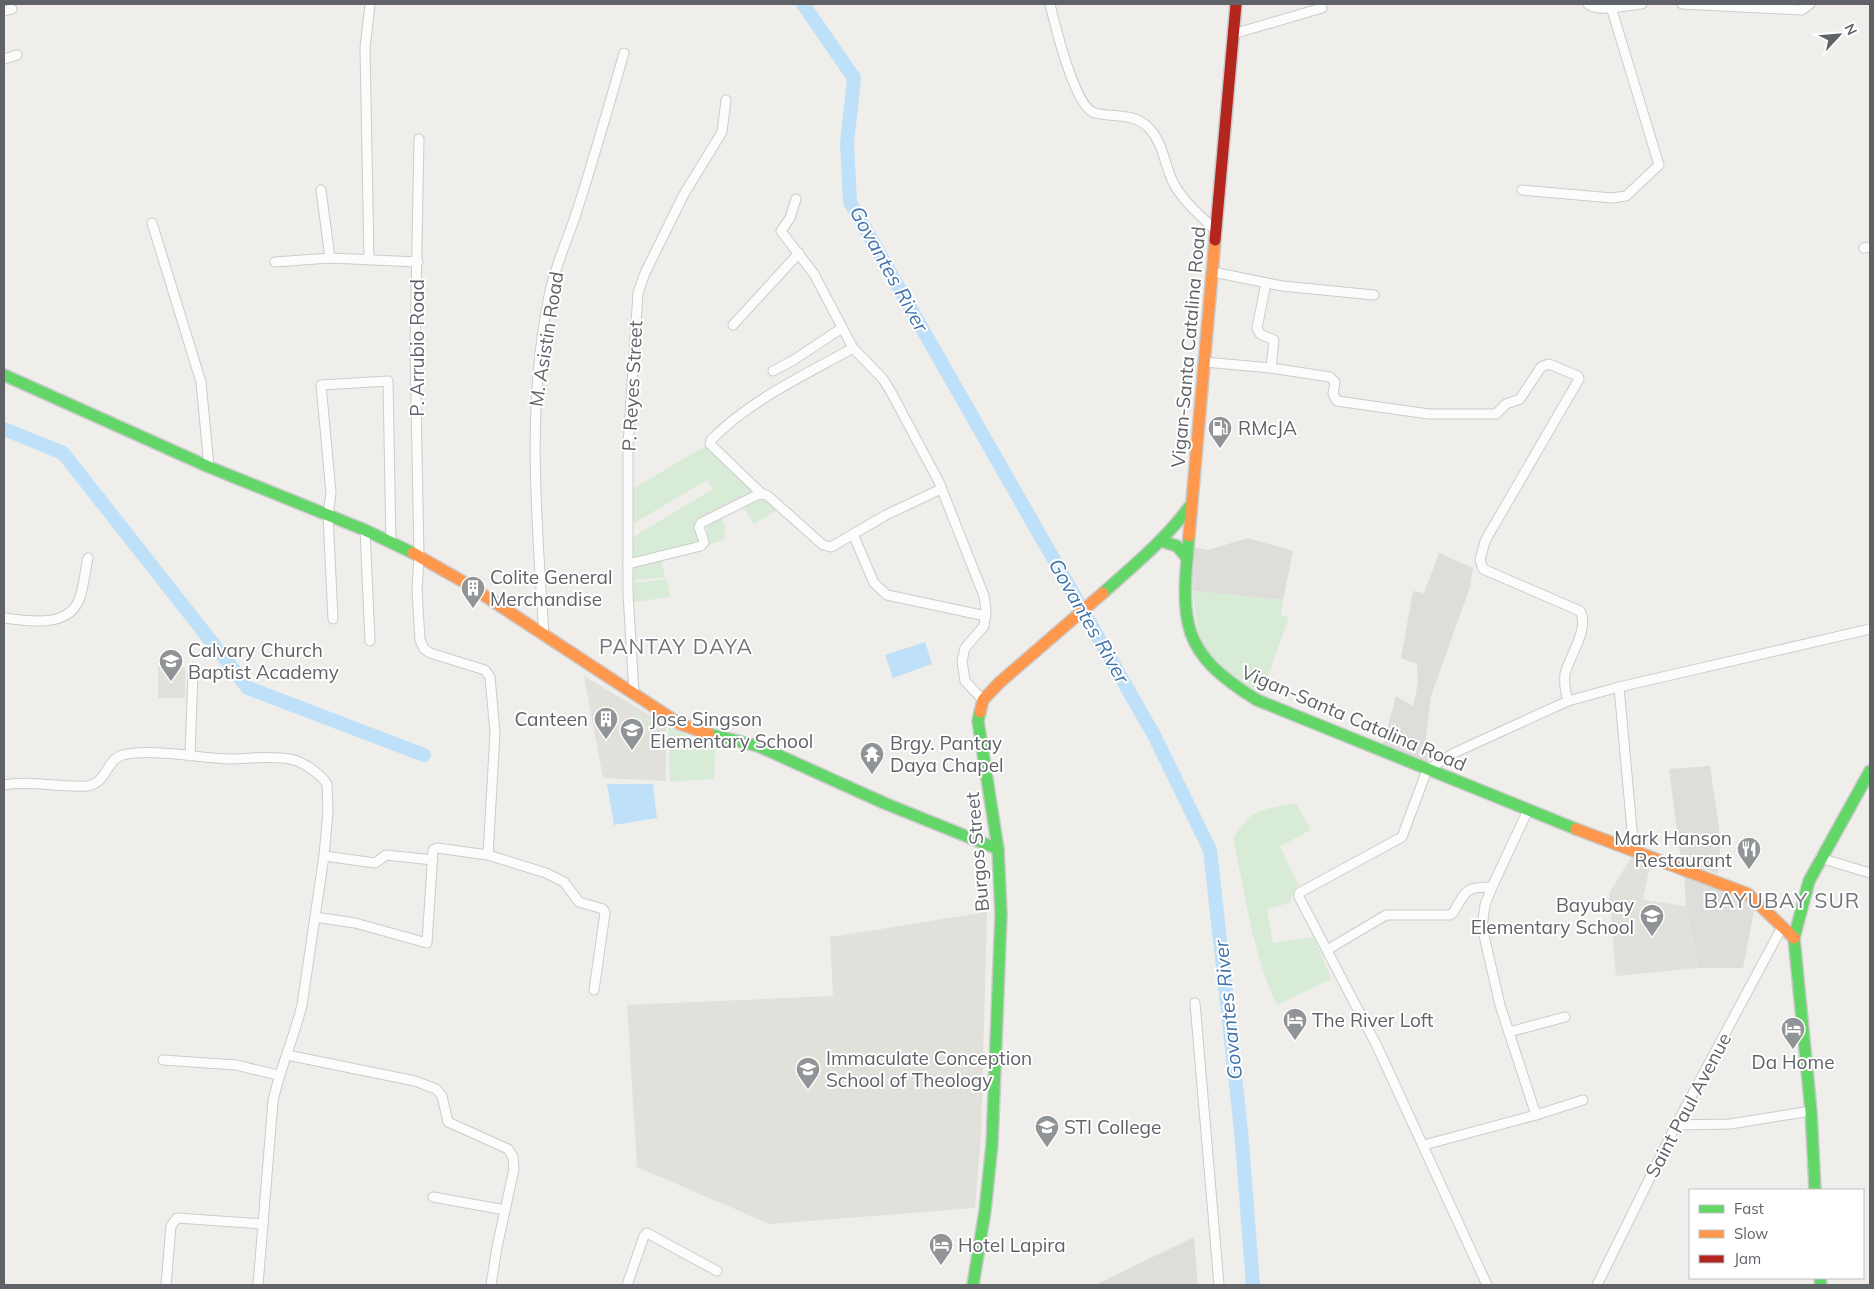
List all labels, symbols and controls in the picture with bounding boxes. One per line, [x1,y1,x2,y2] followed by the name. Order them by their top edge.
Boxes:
[1814,10,1864,60] north arrow
[1840,21,1861,38] text: N
[845,201,935,337] water label: Govantes River
[1165,225,1211,469] street label: Vigan-Santa Catalina Road
[523,270,569,408] street label: M. Asistin Road
[405,279,429,417] street label: P. Arrubio Road
[617,320,647,452] street label: P. Reyes Street
[1207,415,1233,449] fuel station icon: RMcJA
[1238,416,1297,440] place label: RMcJA
[1044,554,1136,688] water label: Govantes River
[490,565,613,611] place label: Colite General Merchandise
[460,575,486,609] building icon: Colite General Merchandise
[599,633,753,659] district label: PANTAY DAYA
[188,638,339,684] place label: Calvary Church Baptist Academy
[158,648,184,682] school or university icon: Calvary Church Baptist Academy
[1238,660,1470,776] street label: Vigan-Santa Catalina Road
[593,706,619,740] building icon: Canteen
[514,707,588,731] place label: Canteen
[650,707,813,753] place label: Jose Singson Elementary School
[619,717,645,751] school or university icon: Jose Singson Elementary School
[890,731,1004,777] place label: Brgy. Pantay Daya Chapel
[859,741,885,775] temple icon: Brgy. Pantay Daya Chapel
[960,791,994,913] street label: Burgos Street
[1614,826,1732,872] place label: Mark Hanson Restaurant
[1736,836,1762,870] restaurant icon: Mark Hanson Restaurant
[1704,887,1860,913] district label: BAYUBAY SUR
[1471,893,1634,939] place label: Bayubay Elementary School
[1639,903,1665,937] school or university icon: Bayubay Elementary School
[1208,938,1247,1081] water label: Govantes River
[1282,1007,1308,1041] hotel icon: The River Loft
[1312,1008,1434,1032] place label: The River Loft
[1780,1016,1806,1050] hotel icon: Da Home
[1640,1029,1736,1181] street label: Saint Paul Avenue
[826,1046,1032,1092] place label: Immaculate Conception School of Theology
[1752,1050,1834,1074] place label: Da Home
[795,1056,821,1090] school or university icon: Immaculate Conception School of Theology
[1034,1114,1060,1148] school or university icon: STI College
[1064,1115,1161,1139] place label: STI College
[1689,1189,1864,1279] legend
[1734,1199,1764,1218] text: Fast
[1734,1224,1768,1243] text: Slow
[928,1232,954,1266] hotel icon: Hotel Lapira
[958,1233,1066,1257] place label: Hotel Lapira
[1734,1249,1761,1268] text: Jam

